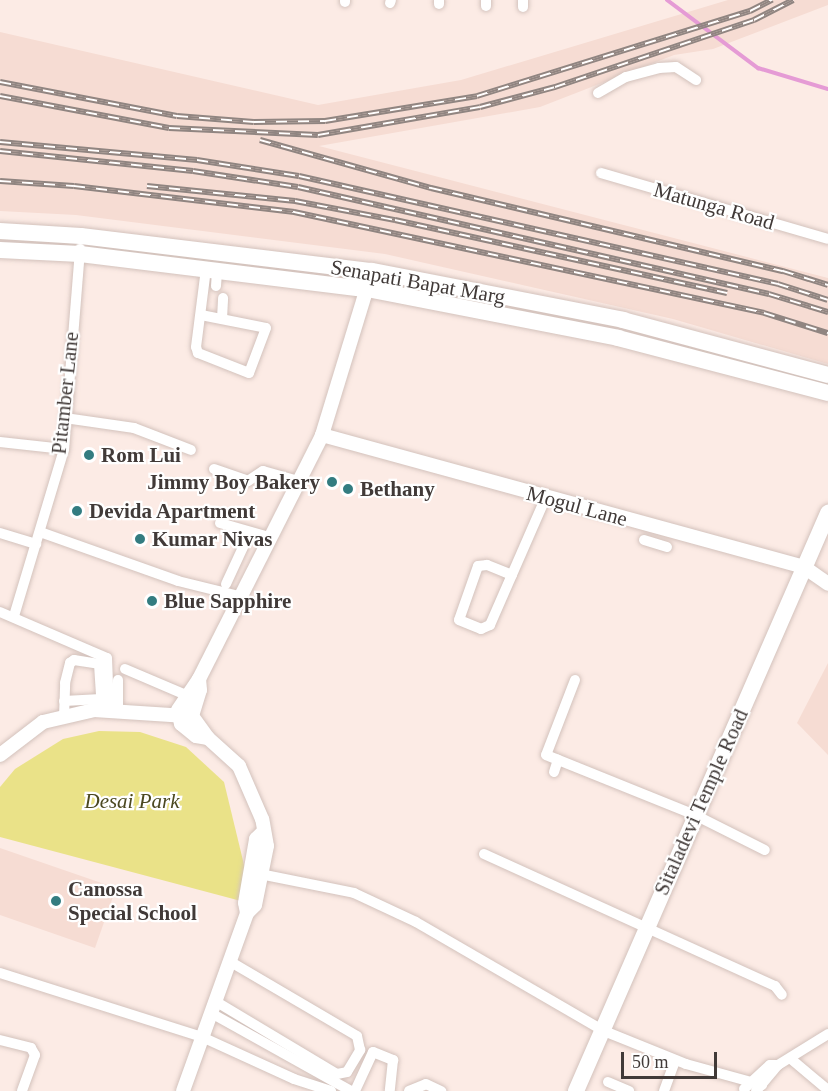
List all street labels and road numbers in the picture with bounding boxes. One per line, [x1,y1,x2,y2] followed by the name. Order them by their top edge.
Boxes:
[641,174,787,238] street label: Matunga Road
[314,252,522,312] street label: Senapati Bapat Marg
[45,320,85,466] street label: Pitamber Lane
[518,479,636,533] street label: Mogul Lane
[643,693,759,911] street label: Sitaladevi Temple Road

